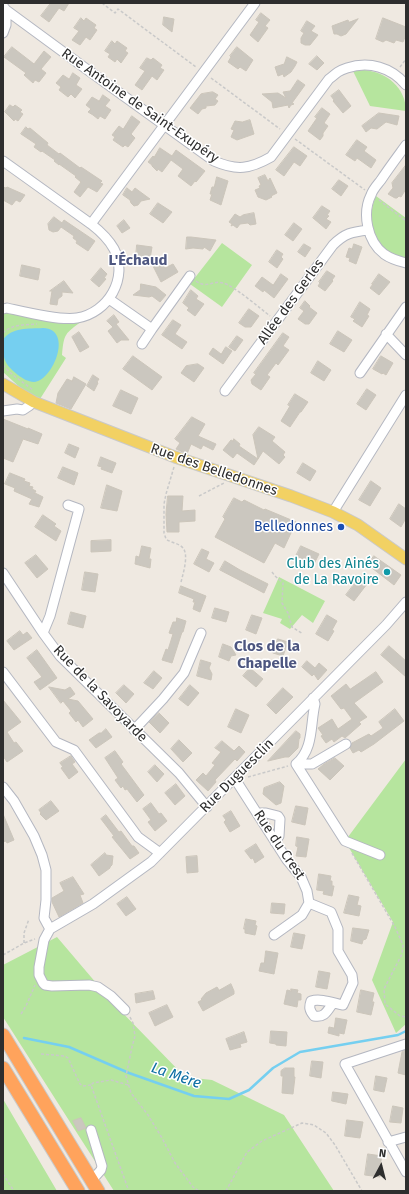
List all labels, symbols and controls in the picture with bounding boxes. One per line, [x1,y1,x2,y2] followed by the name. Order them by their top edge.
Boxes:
[58,45,222,167] street label: Rue Antoine de Saint-Exupéry
[109,252,167,270] district label: L'Échaud
[254,256,328,348] street label: Allée des Gerles
[148,440,280,500] street label: Rue des Belledonnes
[254,519,333,535] place label: Belledonnes
[336,522,346,532] marker: Belledonnes
[286,556,379,588] place label: Club des Ainés de La Ravoire
[382,567,392,577] marker: Club des Ainés de La Ravoire
[234,638,300,673] district label: Clos de la Chapelle
[49,642,151,746] street label: Rue de la Savoyarde
[197,736,277,816] street label: Rue Duguesclin
[250,807,308,883] street label: Rue du Crest
[149,1059,203,1093] water label: La Mère
[361,1146,401,1186] north arrow
[378,1147,387,1160] text: N

